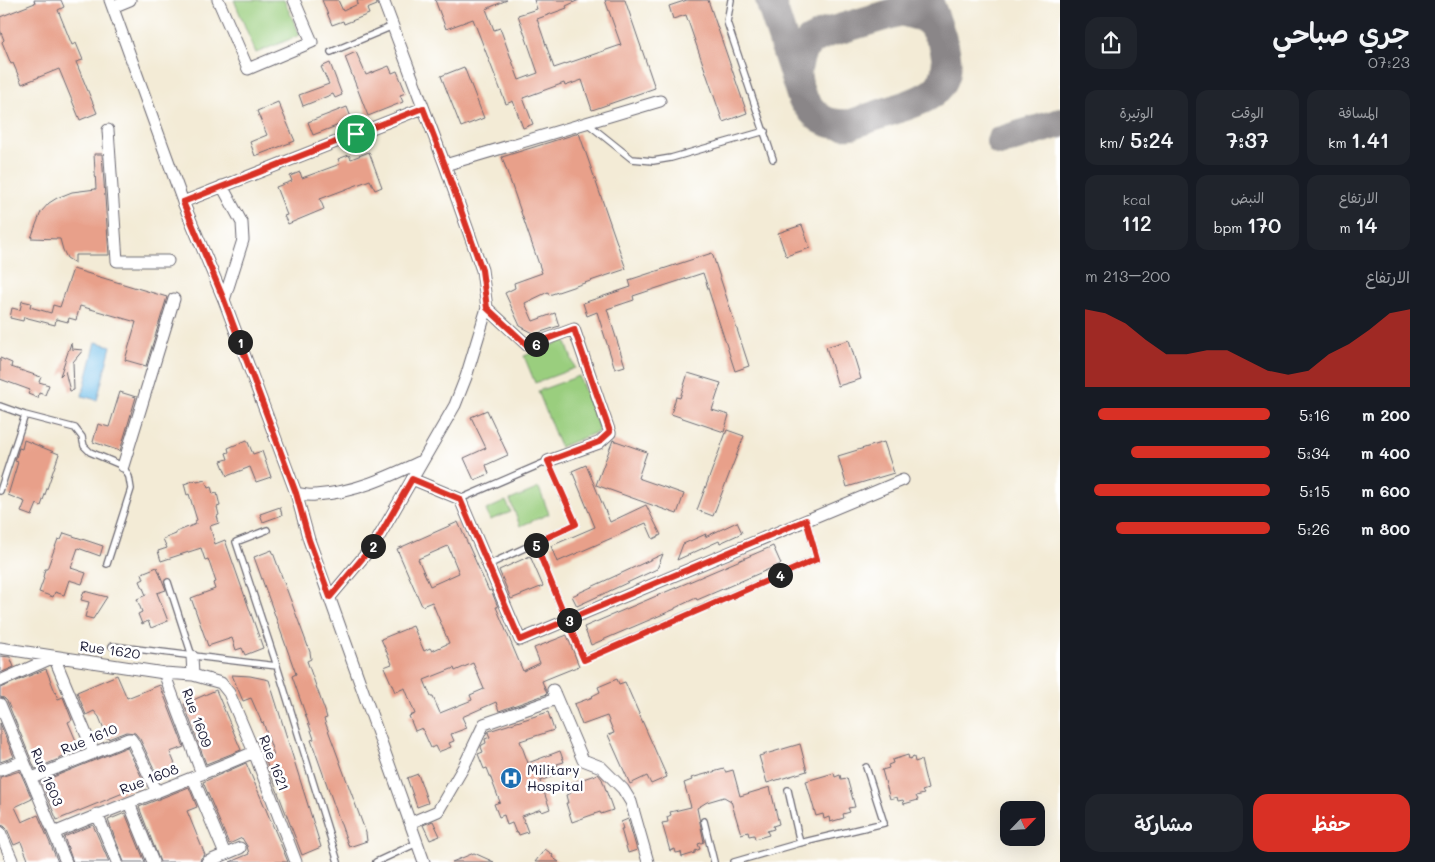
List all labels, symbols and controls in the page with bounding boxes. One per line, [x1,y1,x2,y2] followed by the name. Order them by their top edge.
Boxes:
[1272,14,1410,50] text: جري صباحي
[1085,17,1137,69] button: share
[1368,51,1410,72] text: 07:23
[1120,103,1153,122] text: الوتيرة
[1231,103,1264,122] text: الوقت
[1339,103,1378,122] text: المسافة
[335,113,377,155] pin
[342,120,370,148] icon: arrive
[1130,126,1174,153] text: 5:24
[1226,126,1269,153] text: 7:37
[1351,126,1389,153] text: 1.41
[1099,133,1130,152] text: /km
[1328,133,1351,152] text: km
[1231,188,1264,207] text: النبض
[1339,188,1378,207] text: الارتفاع
[1123,190,1150,209] text: kcal
[1121,209,1152,236] text: 112
[1247,211,1281,238] text: 170
[1355,211,1377,238] text: 14
[1214,218,1247,237] text: bpm
[1340,218,1355,237] text: m
[1085,265,1170,286] text: 200–213 m
[1365,266,1410,287] text: الارتفاع
[228,330,252,354] pin: 1
[524,332,548,356] pin: 6
[237,333,244,352] text: 1
[532,335,541,354] text: 6
[1299,404,1330,425] text: 5:16
[1362,404,1410,425] text: 200 m
[1297,442,1330,463] text: 5:34
[1361,442,1410,463] text: 400 m
[1299,480,1330,501] text: 5:15
[1361,480,1410,501] text: 600 m
[1297,518,1330,539] text: 5:26
[1361,518,1410,539] text: 800 m
[524,532,548,558] pin: 5
[360,534,386,558] pin: 2
[532,536,541,555] text: 5
[370,537,377,556] text: 2
[768,562,792,588] pin: 4
[776,566,785,585] text: 4
[556,608,582,632] pin: 3
[565,611,574,630] text: 3
[79,636,142,663] street label: Rue 1620
[178,686,217,750] street label: Rue 1609
[58,718,120,758] street label: Rue 1610
[255,732,294,794] street label: Rue 1621
[27,745,68,809] street label: Rue 1603
[117,759,181,798] street label: Rue 1608
[527,760,583,795] place label: Military Hospital
[499,766,523,790] hospital icon: Military Hospital
[1085,794,1243,852] button: مشاركة
[1253,794,1410,852] button: حفظ
[1000,801,1045,846] north arrow
[1000,801,1045,846] map controls

